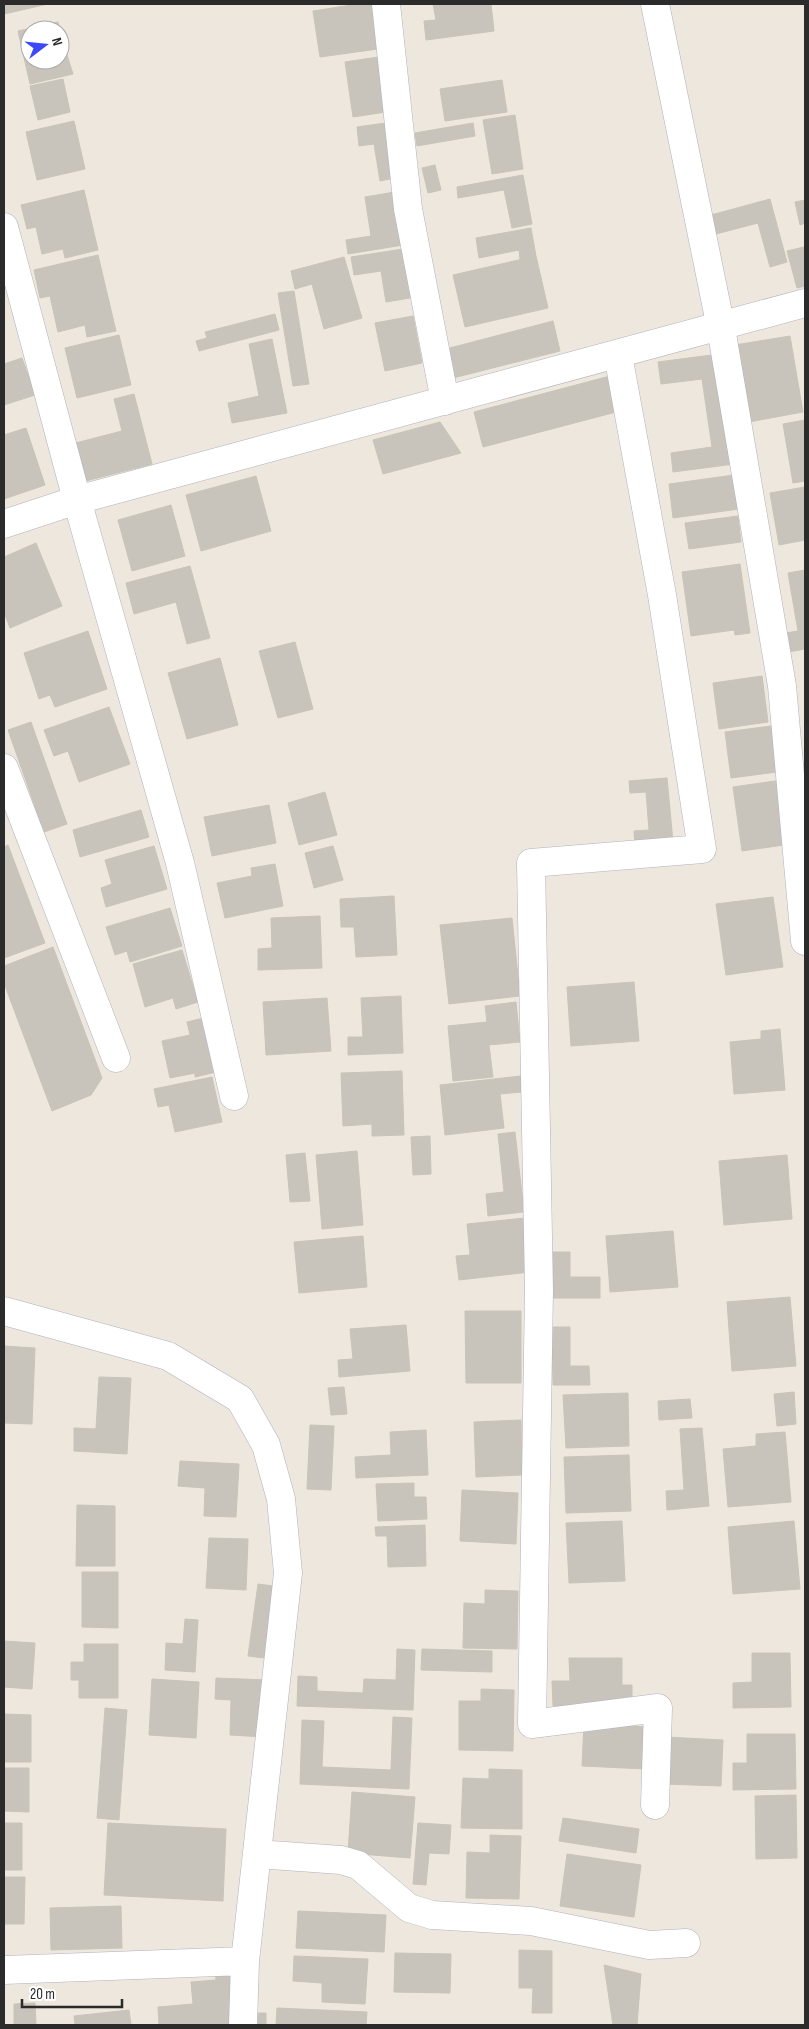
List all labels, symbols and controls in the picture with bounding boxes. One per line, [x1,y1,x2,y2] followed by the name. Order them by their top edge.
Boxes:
[20,20,70,70] north arrow
[48,36,66,47] text: N
[22,1976,122,2008] scale bar
[30,1985,55,2004] text: 20 m

